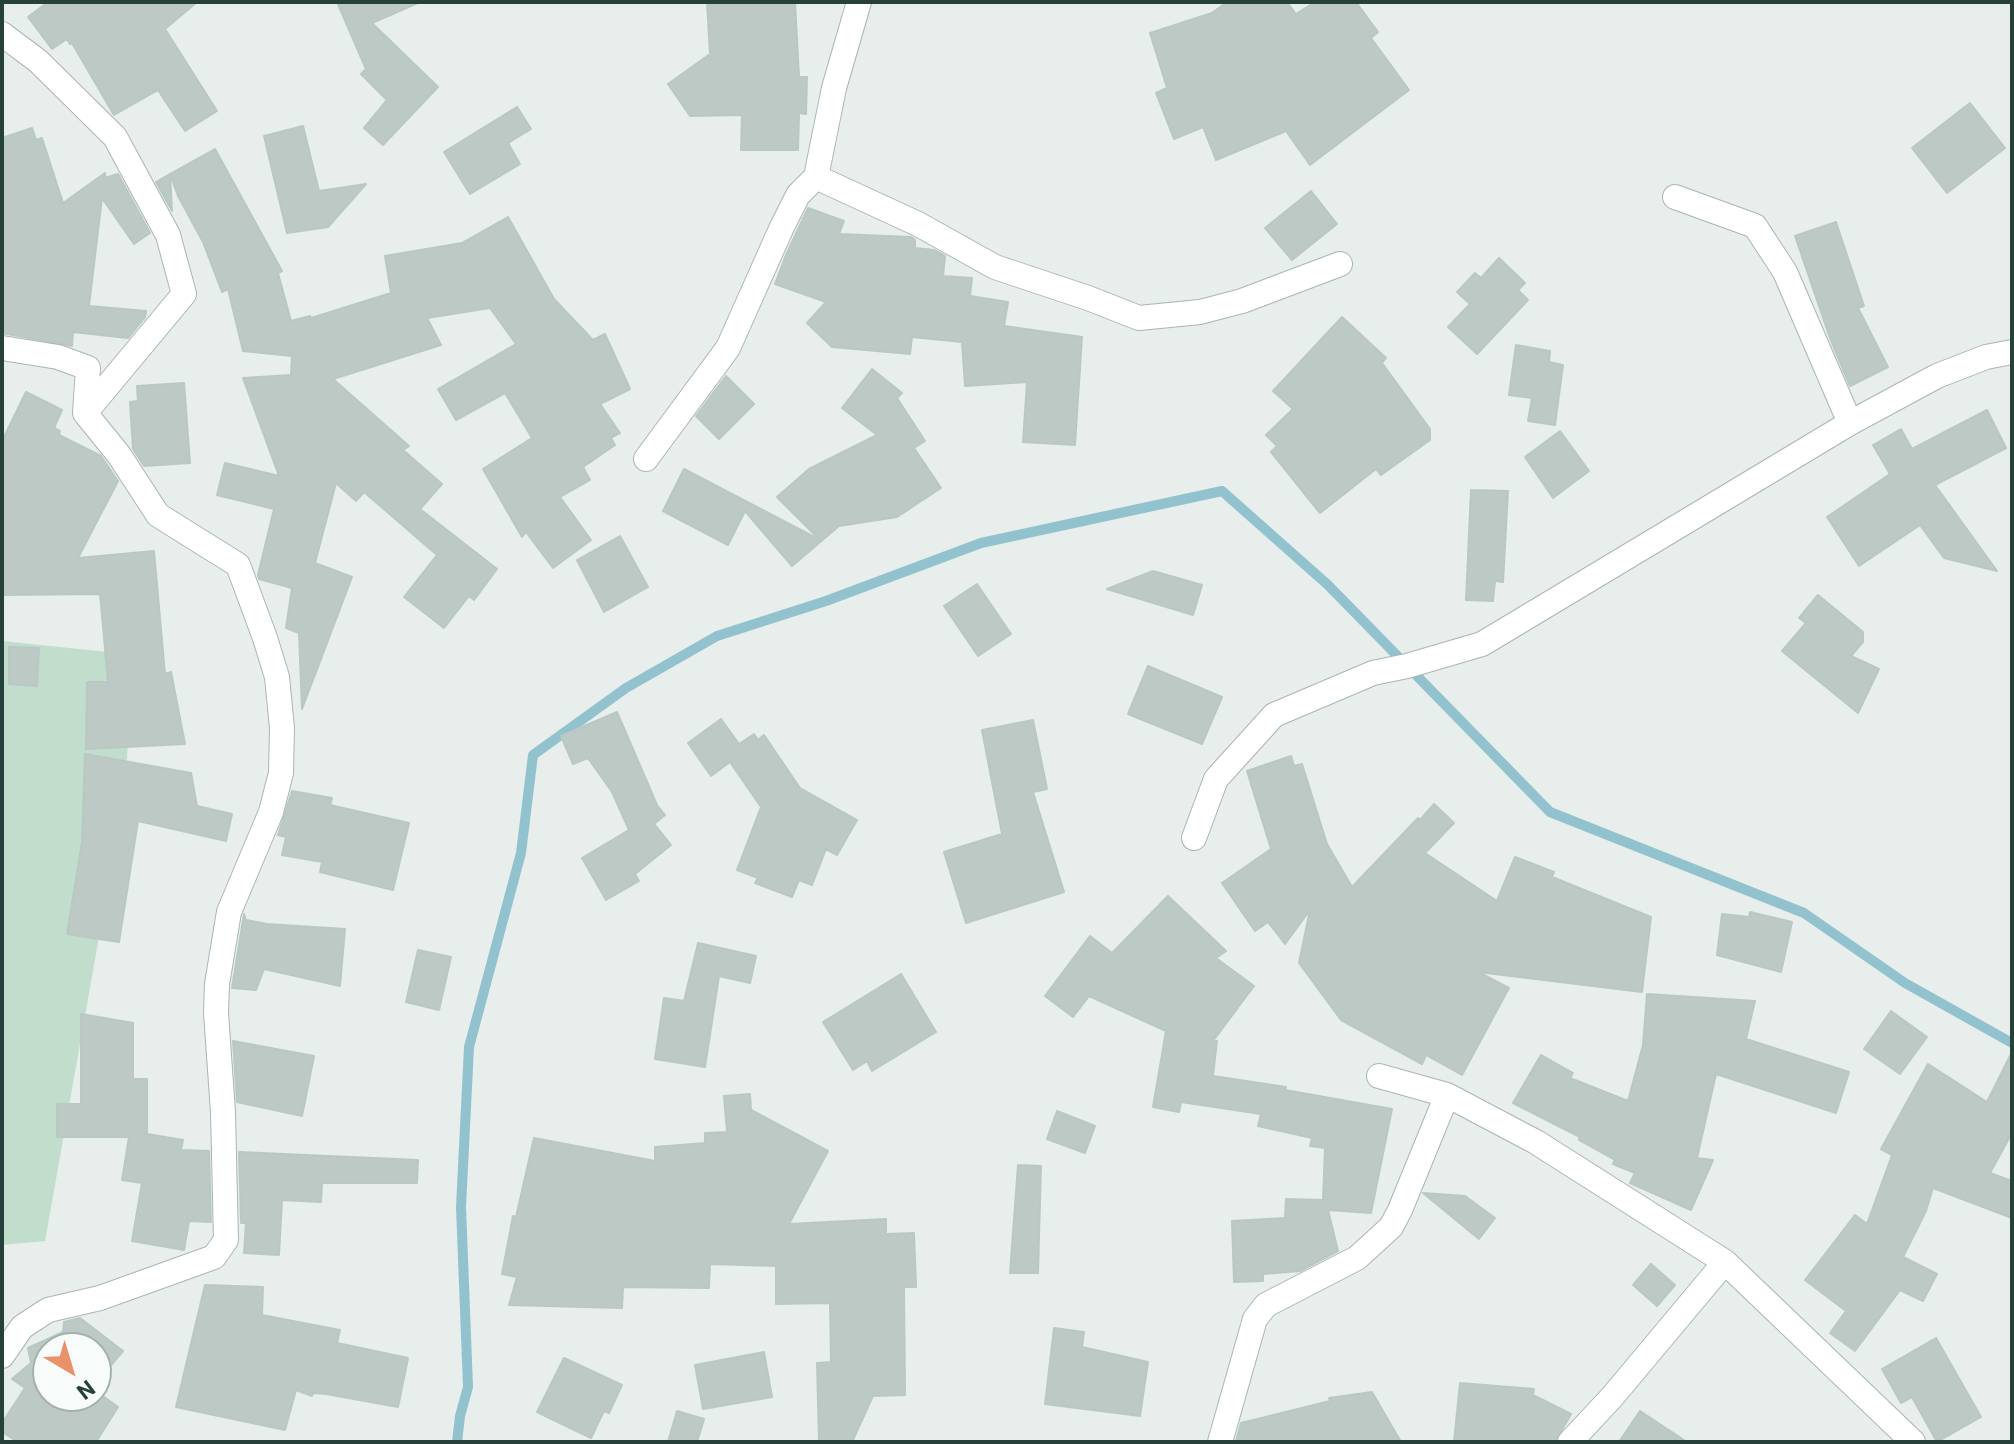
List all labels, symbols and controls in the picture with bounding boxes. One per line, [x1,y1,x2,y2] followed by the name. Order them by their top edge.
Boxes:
[32,1332,112,1412] north arrow
[72,1375,100,1404] text: N

